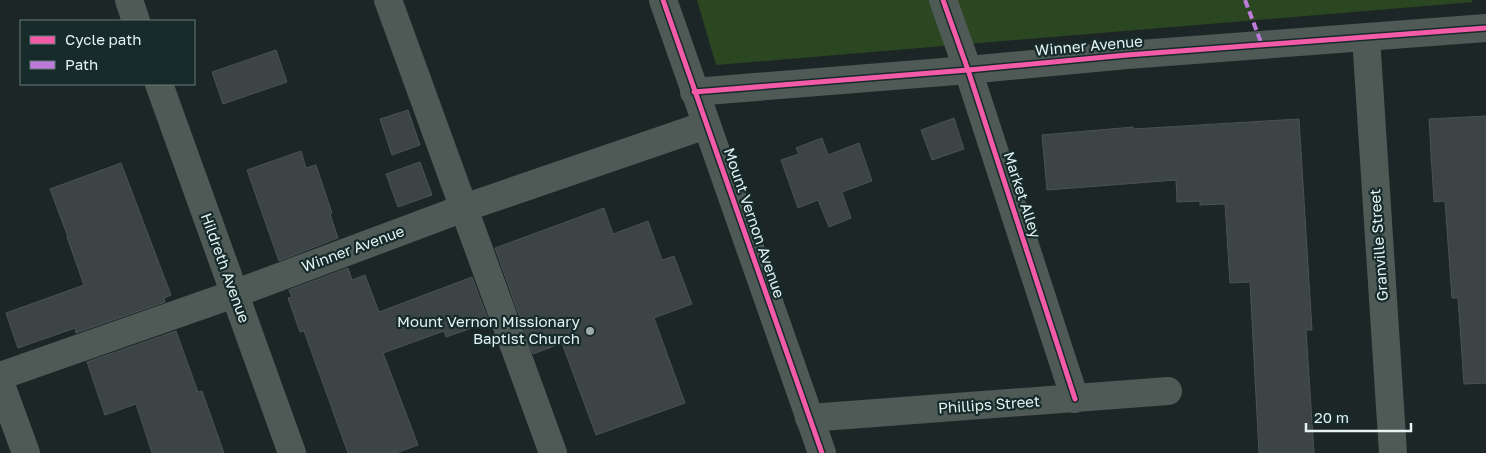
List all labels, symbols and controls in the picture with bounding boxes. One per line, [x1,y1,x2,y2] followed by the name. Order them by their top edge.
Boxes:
[20,20,195,85] legend
[65,30,141,48] text: Cycle path
[1034,31,1144,59] street label: Winner Avenue
[65,55,98,73] text: Path
[721,145,789,300] street label: Mount Vernon Avenue
[1001,149,1046,241] street label: Market Alley
[1365,188,1391,302] street label: Granville Street
[198,210,254,325] street label: Hildreth Avenue
[299,221,407,275] street label: Winner Avenue
[397,312,581,347] place label: Mount Vernon Missionary Baptist Church
[584,325,596,337] marker: Mount Vernon Missionary Baptist Church
[937,391,1040,417] street label: Phillips Street
[1306,400,1411,432] scale bar
[1314,408,1349,426] text: 20 m

